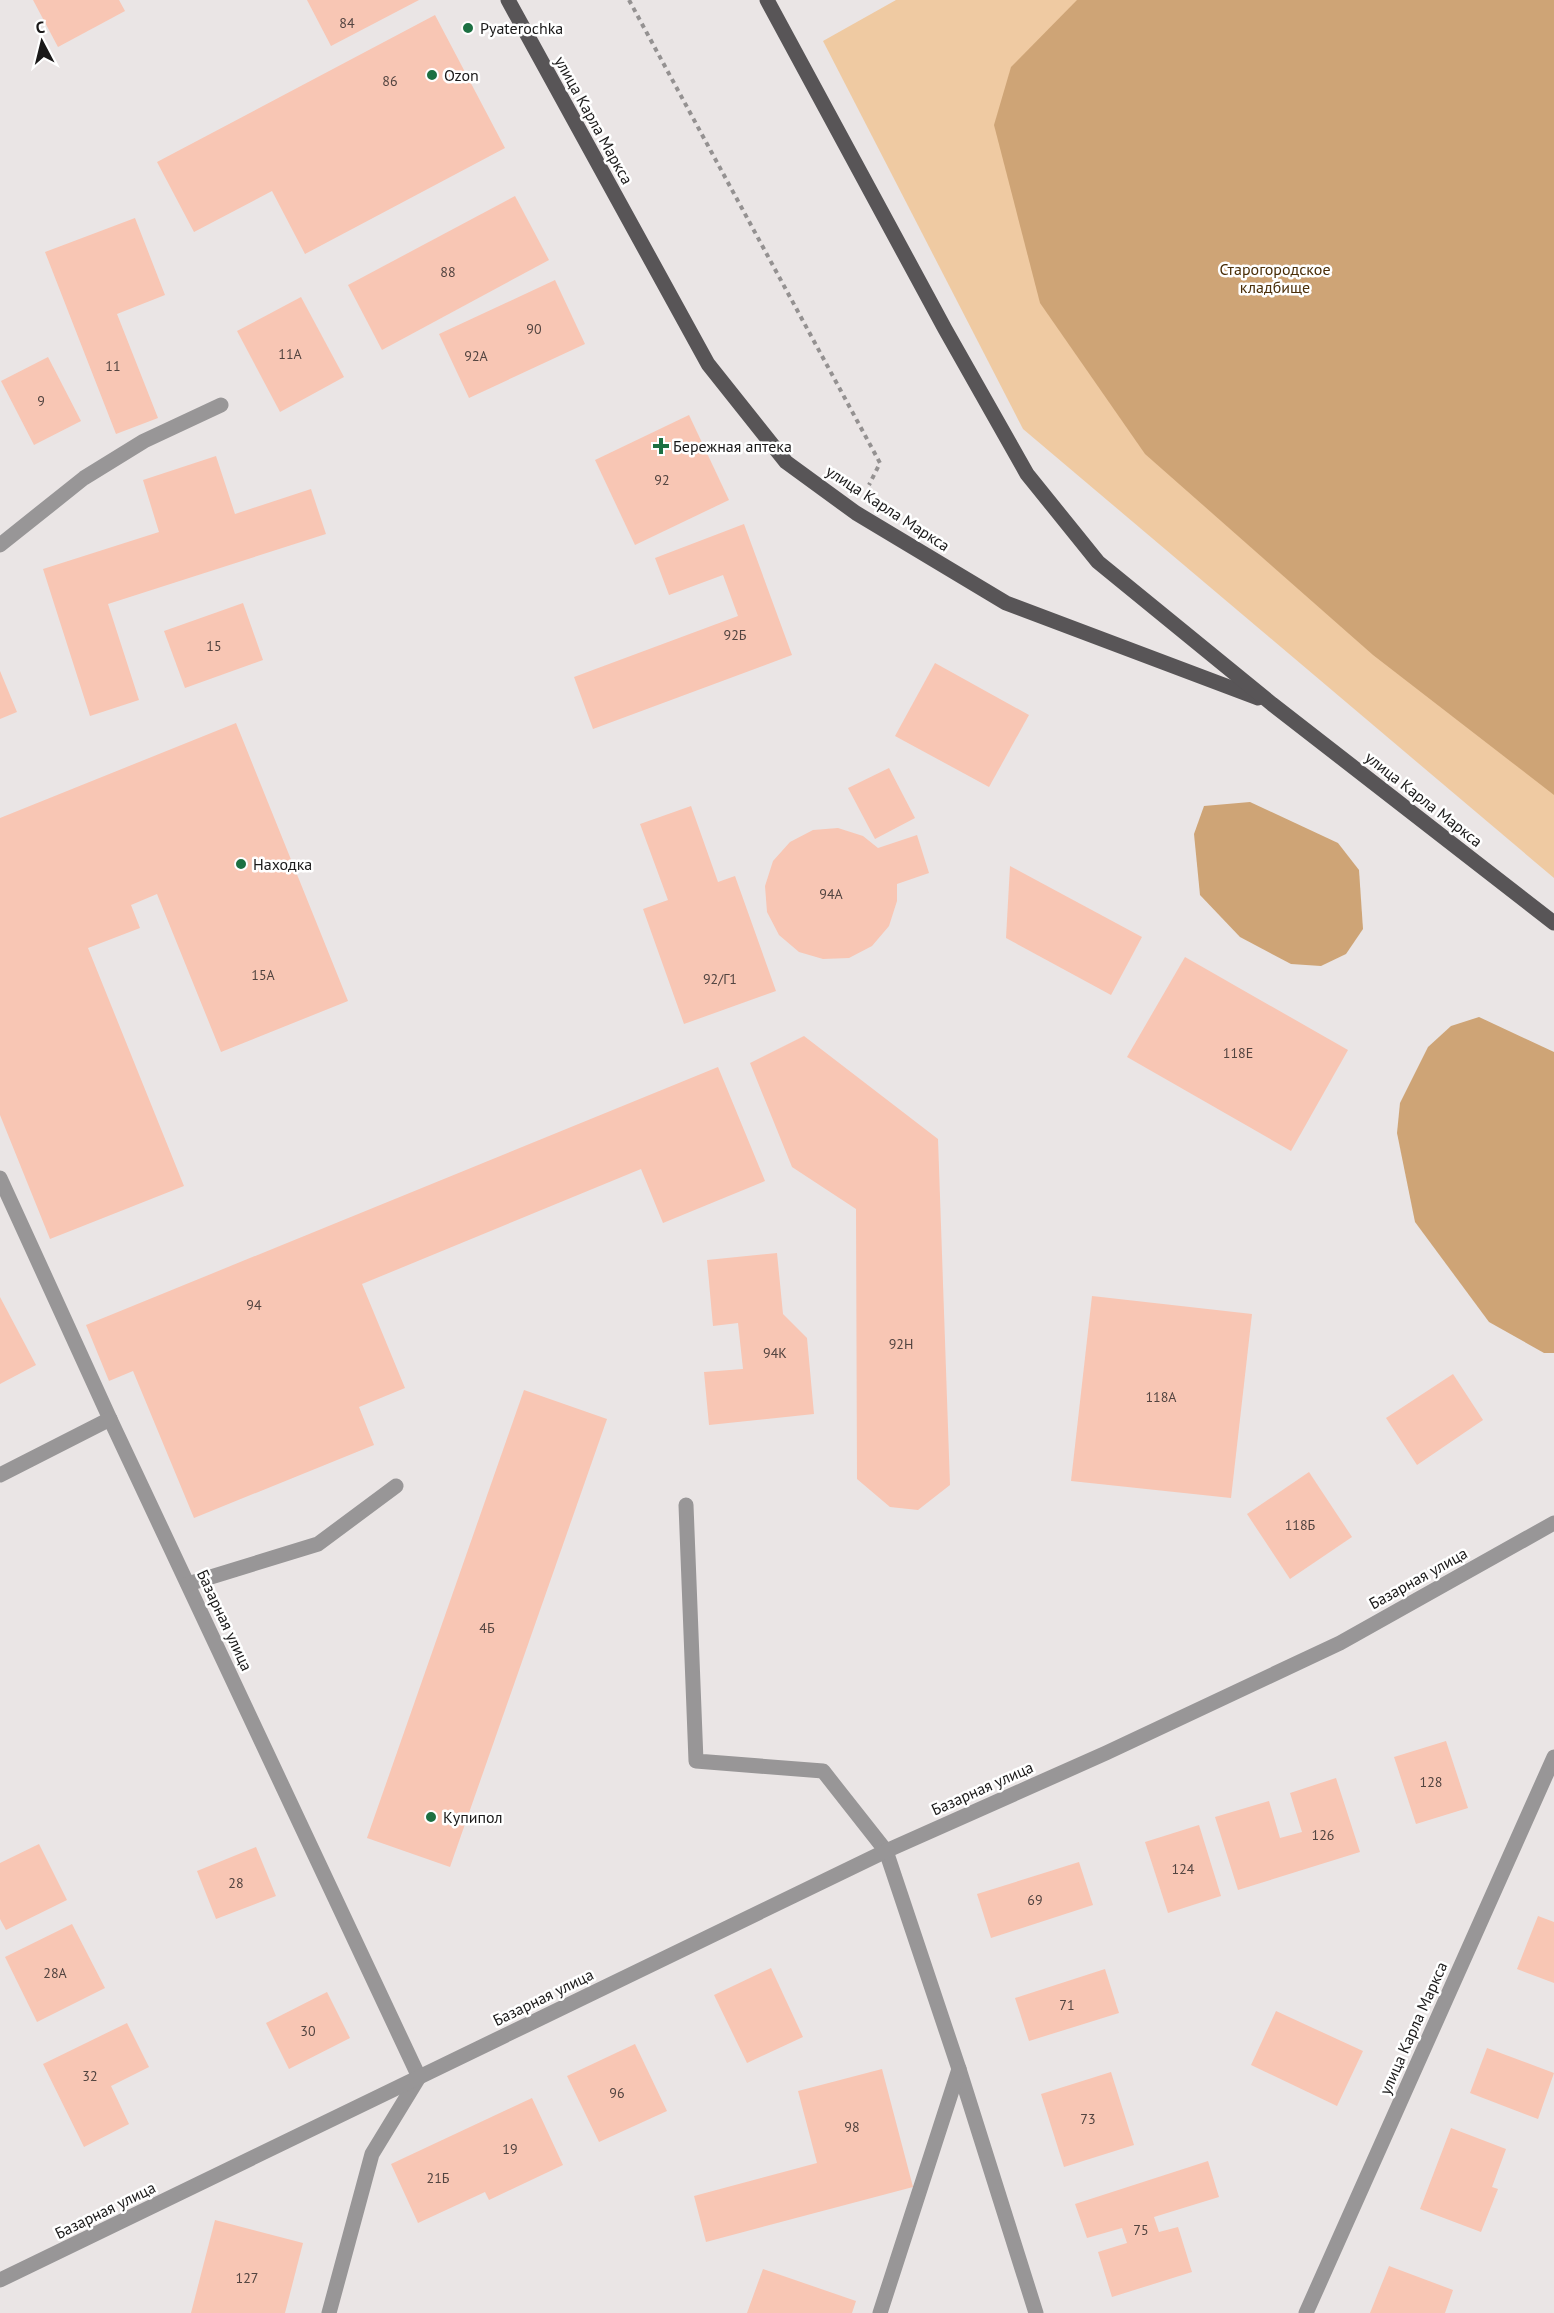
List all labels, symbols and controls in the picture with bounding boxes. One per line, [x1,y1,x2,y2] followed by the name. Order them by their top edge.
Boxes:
[12,12,72,72] north arrow
[339,14,355,32] house number: 84
[35,17,46,38] text: С
[480,18,563,38] place label: Pyaterochka
[461,21,475,35] marker: Pyaterochka
[550,52,638,188] street label: улица Карла Маркса
[444,65,479,85] place label: Ozon
[425,68,439,82] marker: Ozon
[382,72,398,90] house number: 86
[1219,259,1331,297] park label: Старогородское кладбище
[440,263,456,281] house number: 88
[526,320,542,338] house number: 90
[278,345,303,363] house number: 11А
[464,347,489,365] house number: 92А
[105,357,121,375] house number: 11
[37,392,45,410] house number: 9
[673,436,792,456] place label: Бережная аптека
[654,439,668,453] marker: Бережная аптека
[822,461,954,555] street label: улица Карла Маркса
[654,471,670,489] house number: 92
[724,626,747,644] house number: 92Б
[206,637,222,655] house number: 15
[1361,747,1487,851] street label: улица Карла Маркса
[253,854,312,874] place label: Находка
[234,857,248,871] marker: Находка
[819,885,844,903] house number: 94А
[251,966,276,984] house number: 15А
[703,970,737,988] house number: 92/Г1
[1223,1044,1253,1062] house number: 118Е
[246,1296,262,1314] house number: 94
[889,1335,913,1353] house number: 92Н
[763,1344,787,1362] house number: 94К
[1145,1388,1177,1406] house number: 118А
[1285,1516,1316,1534] house number: 118Б
[1365,1543,1471,1613] street label: Базарная улица
[193,1566,257,1674] street label: Базарная улица
[479,1619,495,1637] house number: 4Б
[928,1757,1036,1819] street label: Базарная улица
[1420,1773,1442,1791] house number: 128
[443,1807,503,1827] place label: Купипол
[424,1810,438,1824] marker: Купипол
[1312,1826,1334,1844] house number: 126
[1172,1860,1195,1878] house number: 124
[228,1874,244,1892] house number: 28
[1027,1891,1043,1909] house number: 69
[1375,1958,1451,2098] street label: улица Карла Маркса
[43,1964,68,1982] house number: 28А
[489,1964,597,2030] street label: Базарная улица
[1059,1996,1075,2014] house number: 71
[300,2022,316,2040] house number: 30
[82,2067,98,2085] house number: 32
[609,2084,625,2102] house number: 96
[1080,2110,1096,2128] house number: 73
[844,2118,860,2136] house number: 98
[502,2140,518,2158] house number: 19
[427,2169,450,2187] house number: 21Б
[51,2177,159,2243] street label: Базарная улица
[1133,2221,1149,2239] house number: 75
[236,2269,258,2287] house number: 127

